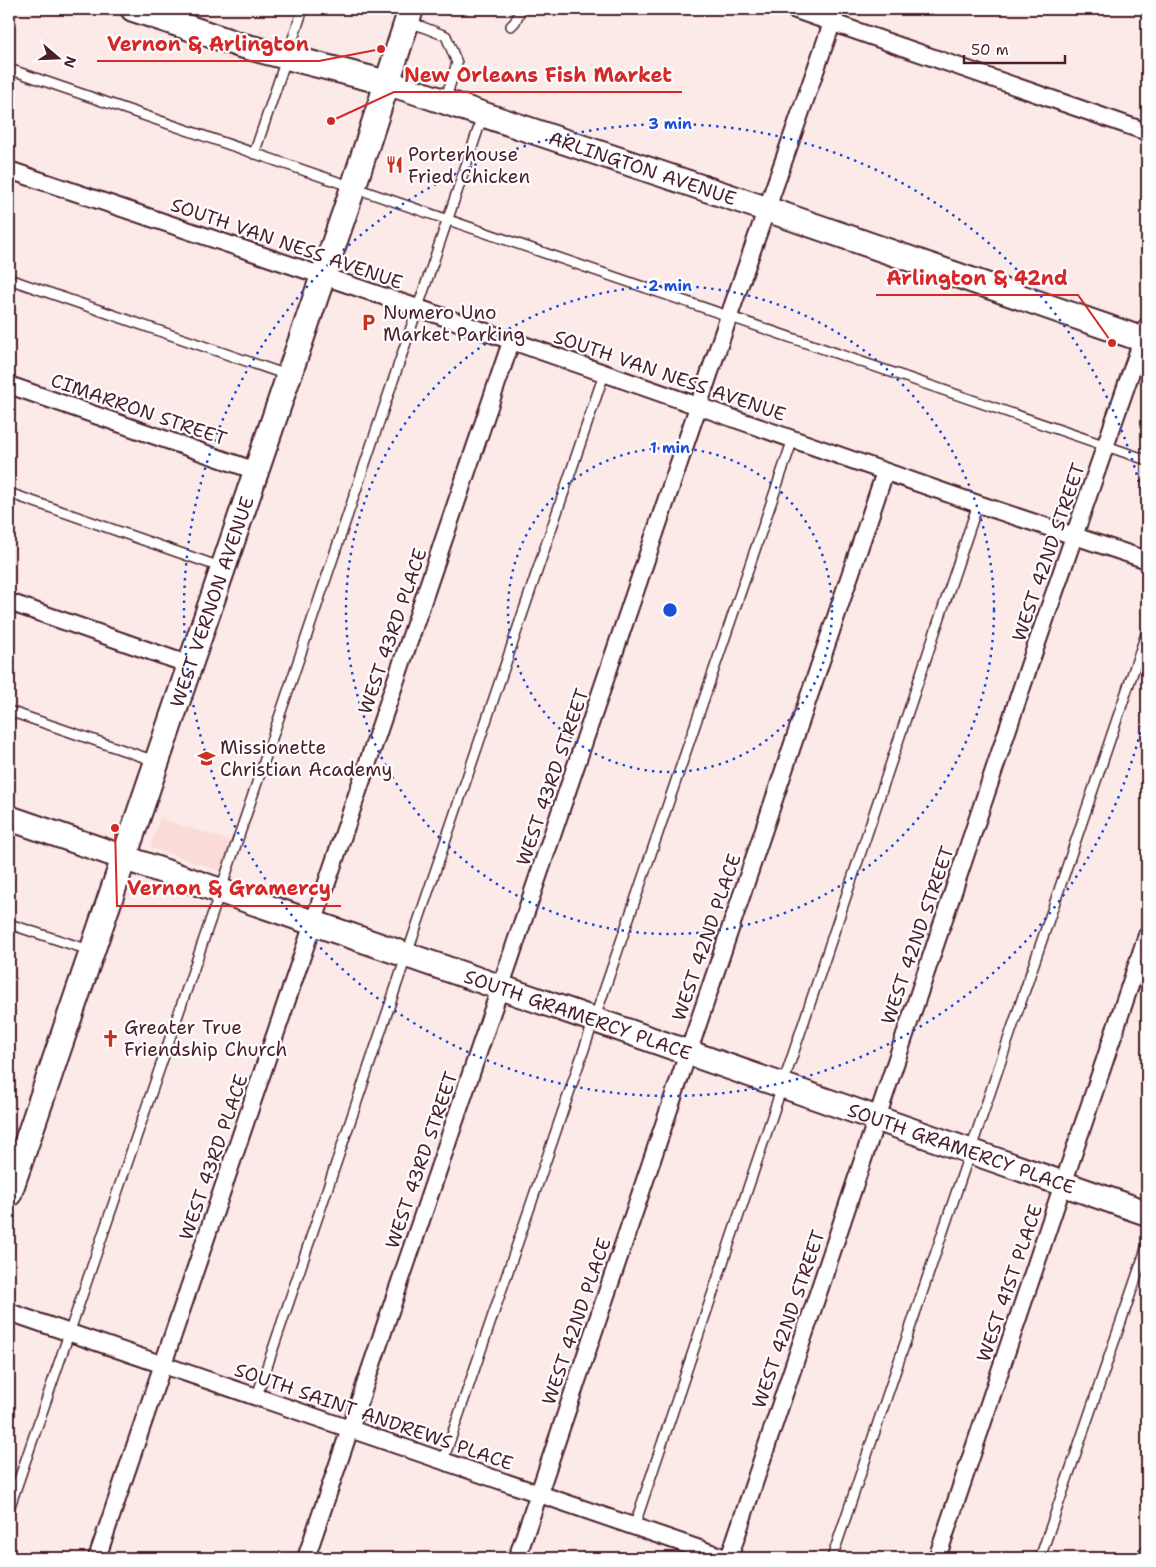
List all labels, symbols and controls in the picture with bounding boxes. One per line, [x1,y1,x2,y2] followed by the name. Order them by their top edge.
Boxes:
[97,26,319,61] callout: Vernon & Arlington
[107,31,309,57] text: Vernon & Arlington
[32,32,82,82] north arrow
[964,32,1065,64] scale bar
[971,40,1009,60] text: 50 m
[60,54,81,70] text: N
[394,57,682,92] callout: New Orleans Fish Market
[404,62,672,88] text: New Orleans Fish Market
[648,114,692,134] text: 3 min
[545,125,740,211] street label: ARLINGTON AVENUE
[408,142,530,189] place label: Porterhouse Fried Chicken
[384,155,404,175] restaurant icon: Porterhouse Fried Chicken
[167,192,406,295] street label: SOUTH VAN NESS AVENUE
[876,260,1078,295] callout: Arlington & 42nd
[886,265,1068,291] text: Arlington & 42nd
[648,276,692,296] text: 2 min
[383,300,525,347] place label: Numero Uno Market Parking
[359,313,379,333] parking icon: Numero Uno Market Parking
[550,324,789,427] street label: SOUTH VAN NESS AVENUE
[47,368,230,451] street label: CIMARRON STREET
[650,438,690,458] text: 1 min
[1006,459,1091,645] street label: WEST 42ND STREET
[164,493,260,711] street label: WEST VERNON AVENUE
[352,545,433,718] street label: WEST 43RD PLACE
[661,601,679,619] centre of rings
[510,685,595,869] street label: WEST 43RD STREET
[220,735,392,782] place label: Missionette Christian Academy
[196,748,216,768] school or university icon: Missionette Christian Academy
[875,842,960,1028] street label: WEST 42ND STREET
[666,850,747,1024] street label: WEST 42ND PLACE
[117,871,341,906] callout: Vernon & Gramercy
[127,875,331,901] text: Vernon & Gramercy
[461,964,695,1066] street label: SOUTH GRAMERCY PLACE
[124,1015,287,1062] place label: Greater True Friendship Church
[100,1028,120,1048] church icon: Greater True Friendship Church
[379,1068,464,1252] street label: WEST 43RD STREET
[173,1071,254,1244] street label: WEST 43RD PLACE
[844,1097,1078,1200] street label: SOUTH GRAMERCY PLACE
[971,1201,1048,1365] street label: WEST 41ST PLACE
[746,1226,831,1412] street label: WEST 42ND STREET
[536,1234,617,1408] street label: WEST 42ND PLACE
[231,1357,516,1476] street label: SOUTH SAINT ANDREWS PLACE

